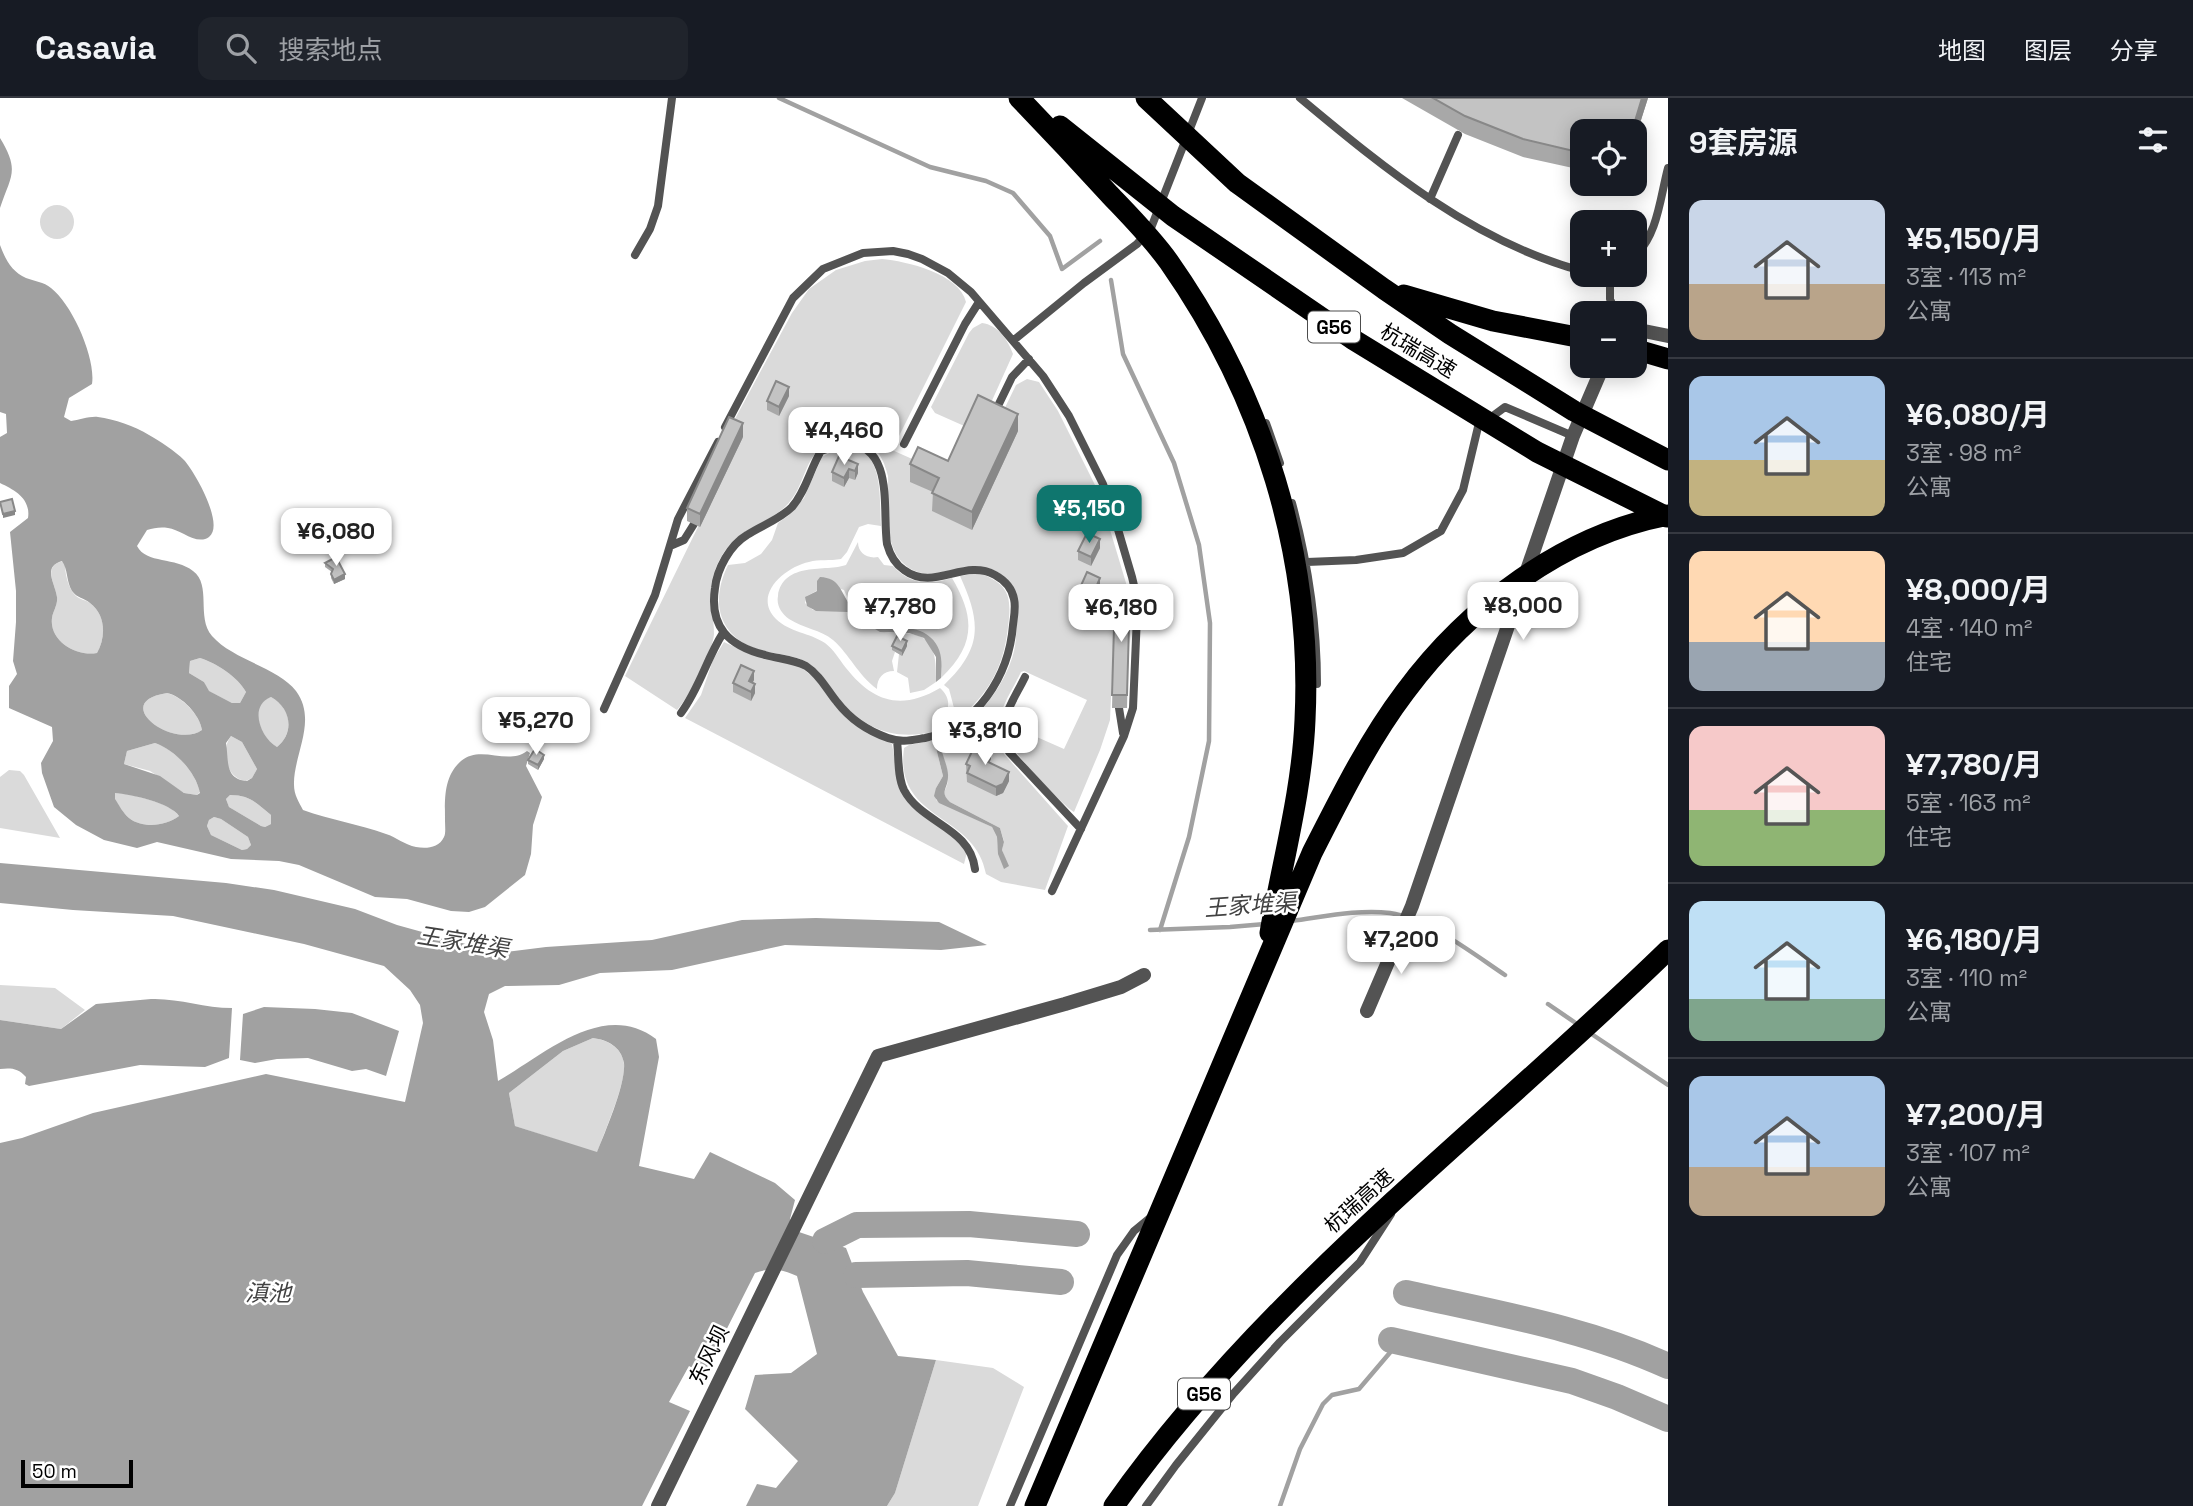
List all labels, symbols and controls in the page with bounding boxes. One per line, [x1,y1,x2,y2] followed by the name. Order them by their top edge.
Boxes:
[198,17,688,80] search box
[35,27,156,69] text: Casavia
[222,29,260,67] icon: search
[278,33,382,67] text: 搜索地点
[1938,35,1986,66] text: 地图
[2024,35,2072,66] text: 图层
[2110,35,2158,66] text: 分享
[1570,119,1647,378] map controls
[1570,119,1647,196] button: locate
[2134,121,2172,159] icon: filters
[1689,123,1798,162] text: 9套房源
[1570,210,1647,287] button: +
[1906,219,2043,258] text: ¥5,150/月
[1745,228,1829,312] icon: home
[1906,262,2026,292] text: 3室 · 113 m²
[1906,296,1952,326] text: 公寓
[1570,301,1647,378] button: −
[1308,312,1360,342] road number: G56
[1375,317,1461,384] street label: 杭瑞高速
[1906,395,2050,434] text: ¥6,080/月
[1745,404,1829,488] icon: home
[787,408,901,467] pin: ¥4,460
[804,415,884,445] text: ¥4,460
[1906,438,2022,468] text: 3室 · 98 m²
[1906,472,1952,502] text: 公寓
[1032,486,1146,545] pin: ¥5,150
[1053,493,1125,523] text: ¥5,150
[279,508,393,568] pin: ¥6,080
[297,516,375,546] text: ¥6,080
[1906,570,2051,609] text: ¥8,000/月
[1745,579,1829,663] icon: home
[1466,582,1580,642] pin: ¥8,000
[843,584,957,643] pin: ¥7,780
[1064,584,1178,644] pin: ¥6,180
[1483,590,1563,620] text: ¥8,000
[864,591,936,621] text: ¥7,780
[1084,592,1158,622] text: ¥6,180
[1906,613,2032,643] text: 4室 · 140 m²
[1906,647,1952,677] text: 住宅
[479,698,593,757] pin: ¥5,270
[498,705,574,735] text: ¥5,270
[928,708,1042,767] pin: ¥3,810
[948,715,1022,745] text: ¥3,810
[1906,745,2043,784] text: ¥7,780/月
[1745,754,1829,838] icon: home
[1906,788,2031,818] text: 5室 · 163 m²
[1906,822,1952,852] text: 住宅
[1203,887,1300,923] water label: 王家堆渠
[1344,916,1458,976] pin: ¥7,200
[415,920,514,964] water label: 王家堆渠
[1906,920,2043,959] text: ¥6,180/月
[1363,924,1439,954] text: ¥7,200
[1745,929,1829,1013] icon: home
[1906,963,2027,993] text: 3室 · 110 m²
[1906,997,1952,1027] text: 公寓
[1906,1095,2046,1134] text: ¥7,200/月
[1745,1104,1829,1188] icon: home
[1906,1138,2030,1168] text: 3室 · 107 m²
[1318,1162,1399,1239] street label: 杭瑞高速
[1906,1172,1952,1202] text: 公寓
[245,1278,293,1308] water label: 滇池
[683,1321,734,1389] street label: 东风坝
[1178,1378,1230,1410] road number: G56
[21,1457,133,1489] scale bar
[32,1459,77,1484] text: 50 m

